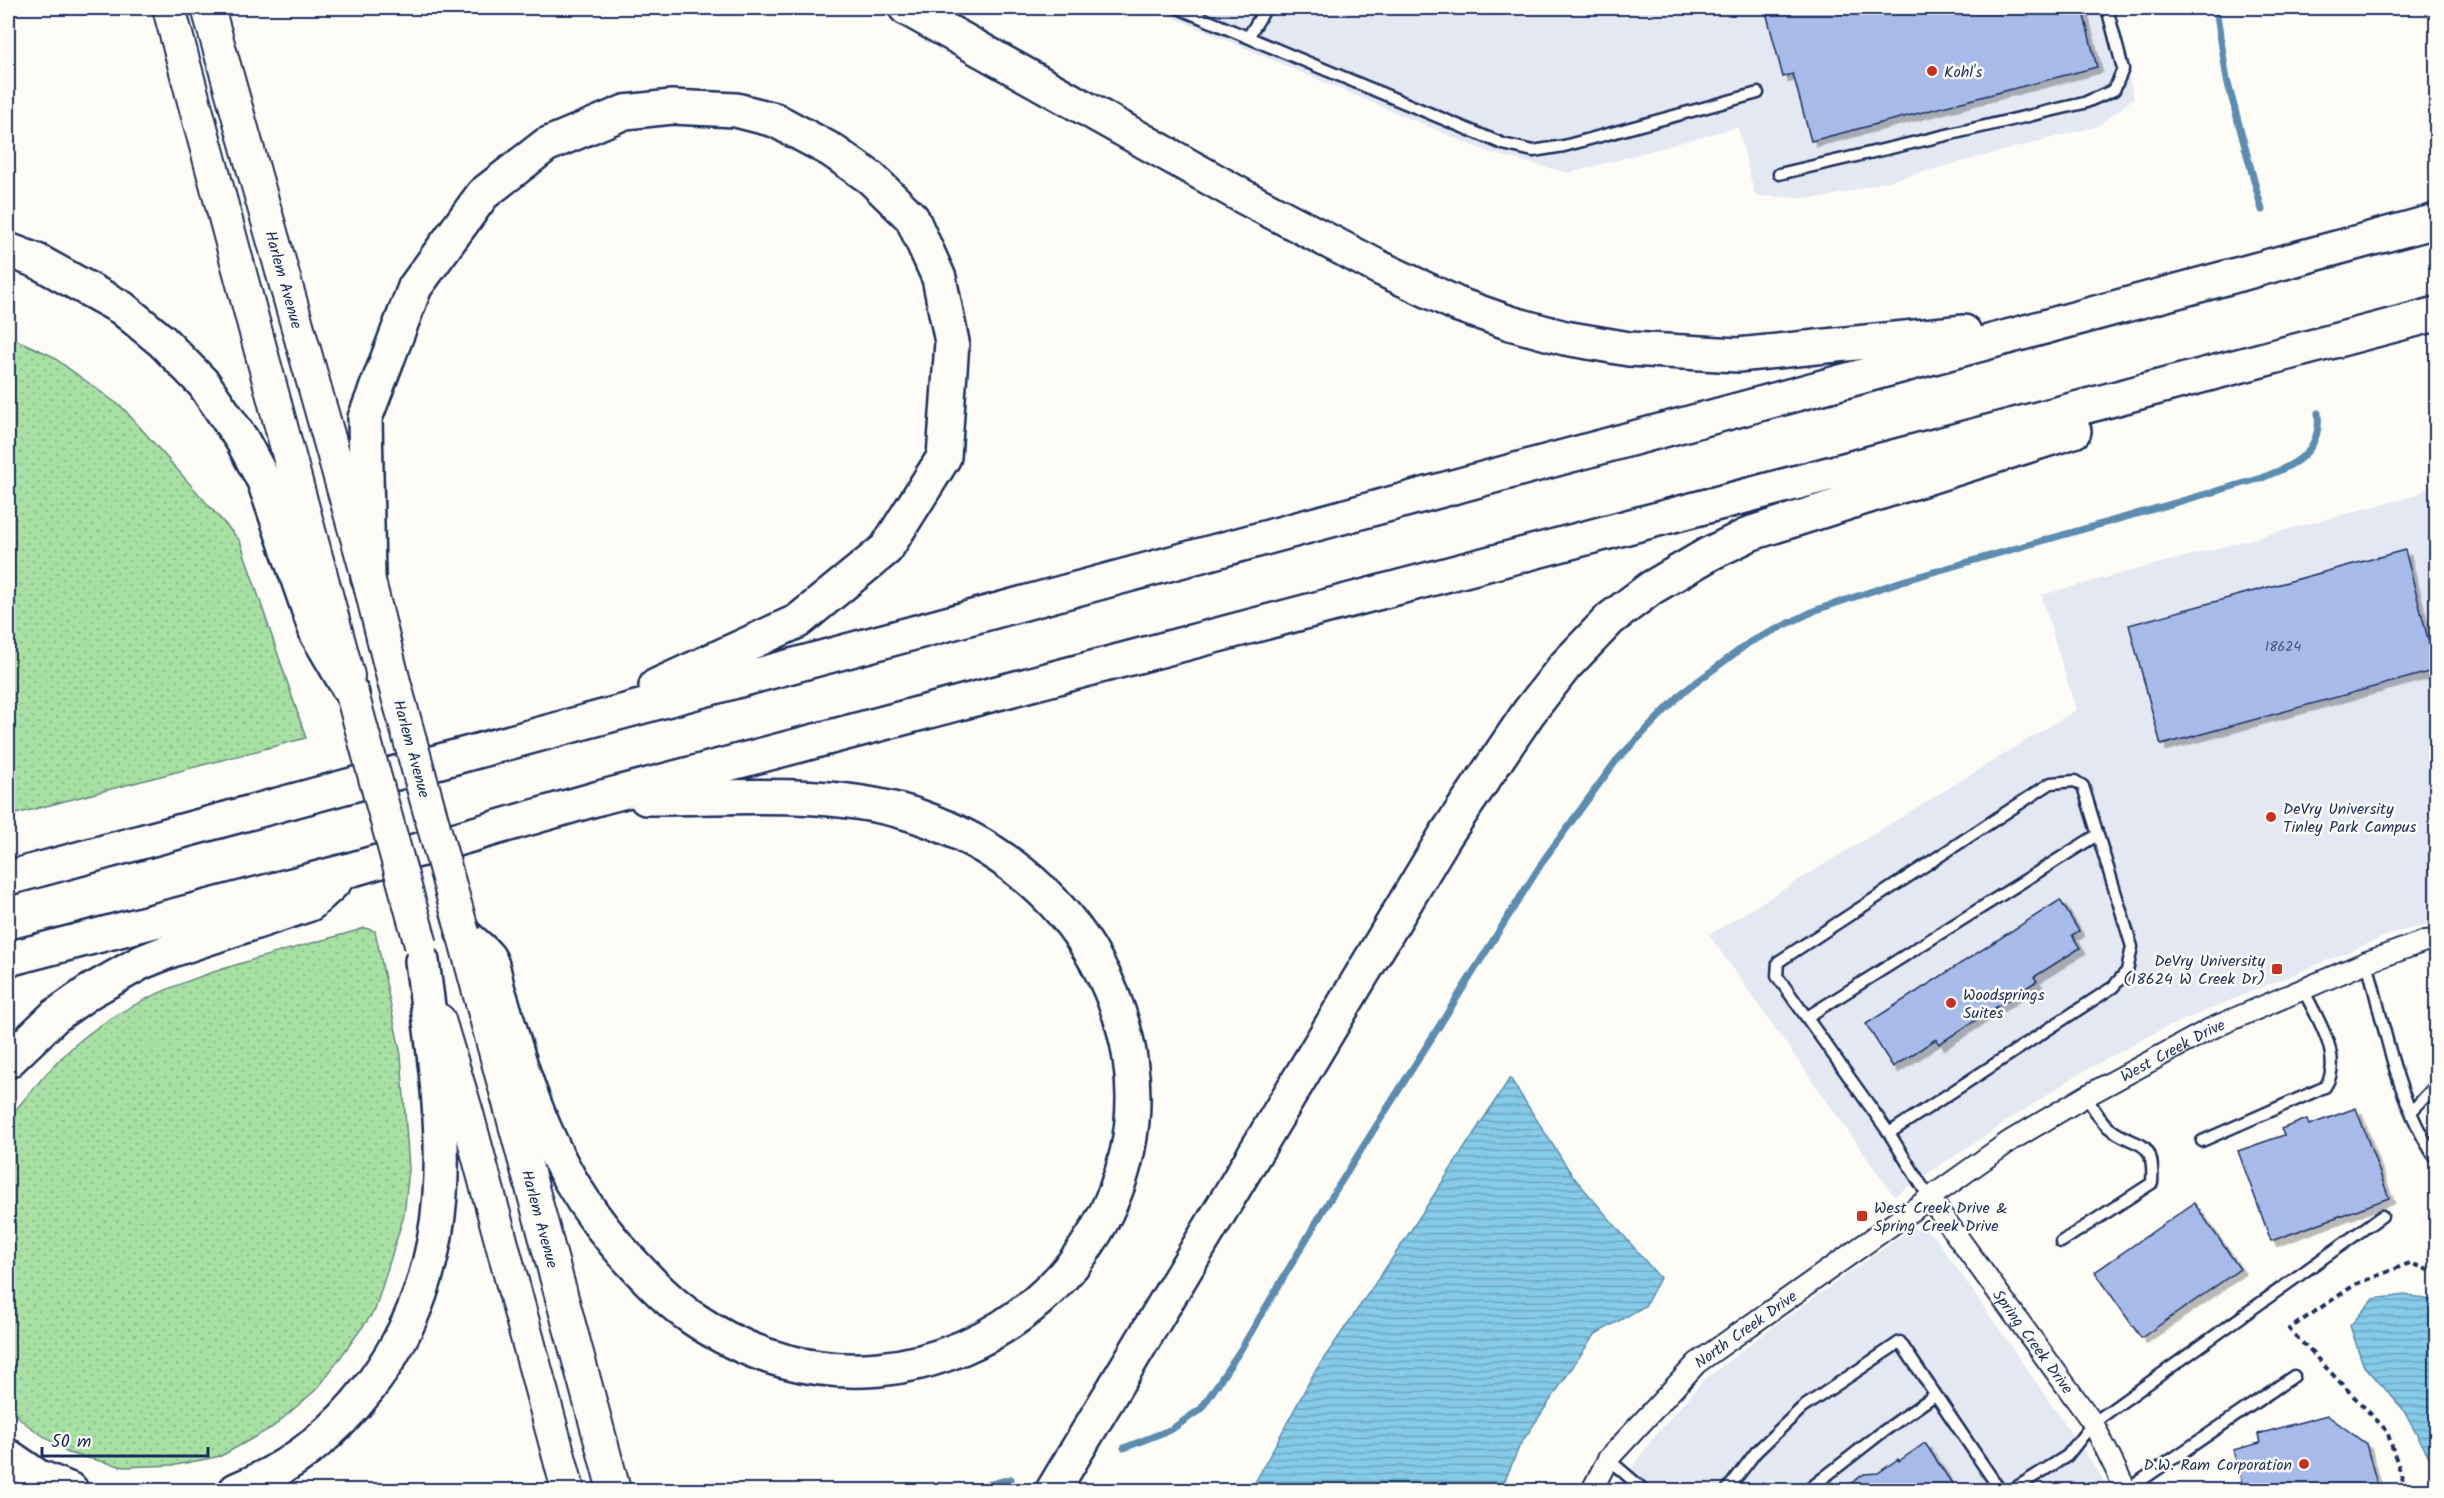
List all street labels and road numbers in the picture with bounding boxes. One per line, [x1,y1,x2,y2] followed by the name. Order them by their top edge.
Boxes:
[257,228,309,332] street label: Harlem Avenue
[385,697,436,801] street label: Harlem Avenue
[2116,1013,2229,1089] street label: West Creek Drive
[514,1167,564,1271] street label: Harlem Avenue
[1689,1285,1803,1375] street label: North Creek Drive
[1986,1285,2079,1400] street label: Spring Creek Drive

